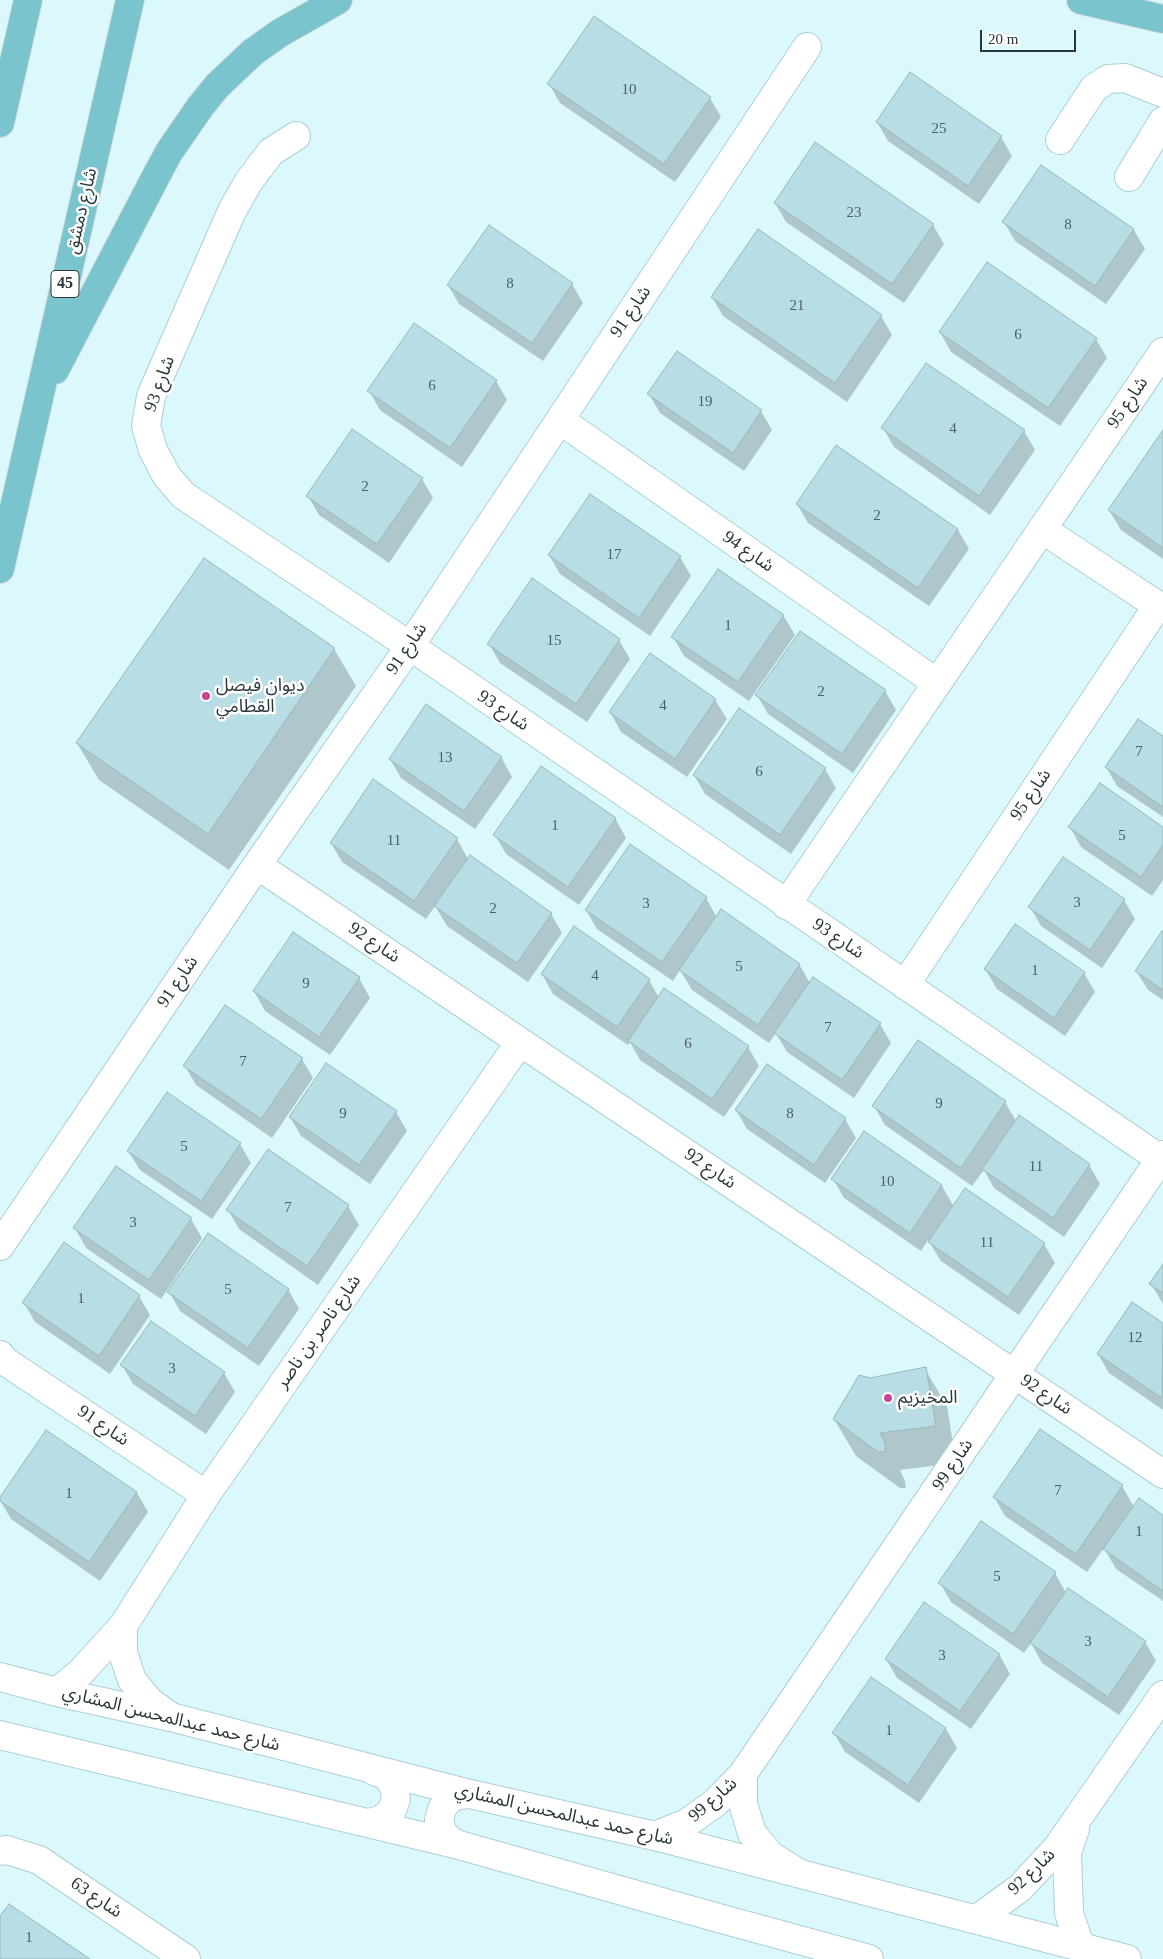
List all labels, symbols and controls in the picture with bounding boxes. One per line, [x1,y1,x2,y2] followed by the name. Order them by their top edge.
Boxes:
[983,20,1079,52] scale bar
[988,31,1018,47] text: 20 m
[622,81,636,99] house number: 10
[932,120,946,138] house number: 25
[62,166,102,256] street label: شارع دمشق
[846,204,862,222] house number: 23
[1064,216,1072,234] house number: 8
[51,270,79,298] road number: 45
[506,275,514,293] house number: 8
[606,282,656,342] street label: شارع 91
[790,297,804,315] house number: 21
[1014,326,1022,344] house number: 6
[140,353,180,415] street label: شارع 93
[1103,373,1153,433] street label: شارع 95
[428,377,436,395] house number: 6
[698,393,712,411] house number: 19
[949,420,957,438] house number: 4
[361,478,369,496] house number: 2
[873,507,881,525] house number: 2
[718,527,778,577] street label: شارع 94
[606,546,622,564] house number: 17
[724,617,732,635] house number: 1
[382,619,432,679] street label: شارع 91
[546,632,562,650] house number: 15
[216,675,305,718] place label: ديوان فيصل القطامي
[817,683,825,701] house number: 2
[473,686,533,736] street label: شارع 93
[200,690,212,702] marker: ديوان فيصل القطامي
[659,697,667,715] house number: 4
[1135,743,1143,761] house number: 7
[438,749,452,767] house number: 13
[755,763,763,781] house number: 6
[1006,765,1056,825] street label: شارع 95
[551,817,559,835] house number: 1
[1118,827,1126,845] house number: 5
[387,832,401,850] house number: 11
[1073,894,1081,912] house number: 3
[642,895,650,913] house number: 3
[489,900,497,918] house number: 2
[808,914,868,964] street label: شارع 93
[344,918,404,968] street label: شارع 92
[153,952,203,1012] street label: شارع 91
[735,958,743,976] house number: 5
[1031,962,1039,980] house number: 1
[591,967,599,985] house number: 4
[302,975,310,993] house number: 9
[824,1019,832,1037] house number: 7
[684,1035,692,1053] house number: 6
[239,1053,247,1071] house number: 7
[935,1095,943,1113] house number: 9
[339,1105,347,1123] house number: 9
[786,1105,794,1123] house number: 8
[180,1138,188,1156] house number: 5
[680,1144,740,1194] street label: شارع 92
[1029,1158,1043,1176] house number: 11
[880,1173,894,1191] house number: 10
[284,1199,292,1217] house number: 7
[129,1214,137,1232] house number: 3
[980,1234,994,1252] house number: 11
[272,1271,366,1393] street label: شارع ناصر بن ناصر
[224,1281,232,1299] house number: 5
[77,1290,85,1308] house number: 1
[1128,1329,1142,1347] house number: 12
[168,1360,176,1378] house number: 3
[1016,1370,1076,1420] street label: شارع 92
[898,1387,958,1409] place label: المخيزيم
[882,1392,894,1404] marker: المخيزيم
[73,1401,133,1451] street label: شارع 91
[928,1435,978,1495] street label: شارع 99
[1054,1482,1062,1500] house number: 7
[65,1485,73,1503] house number: 1
[1135,1523,1143,1541] house number: 1
[993,1568,1001,1586] house number: 5
[1084,1633,1092,1651] house number: 3
[938,1647,946,1665] house number: 3
[60,1681,282,1757] street label: شارع حمد عبدالمحسن المشاري
[885,1722,893,1740] house number: 1
[684,1773,742,1827] street label: شارع 99
[453,1779,675,1851] street label: شارع حمد عبدالمحسن المشاري
[1004,1844,1060,1900] street label: شارع 92
[66,1873,126,1923] street label: شارع 63
[25,1929,33,1947] house number: 1

